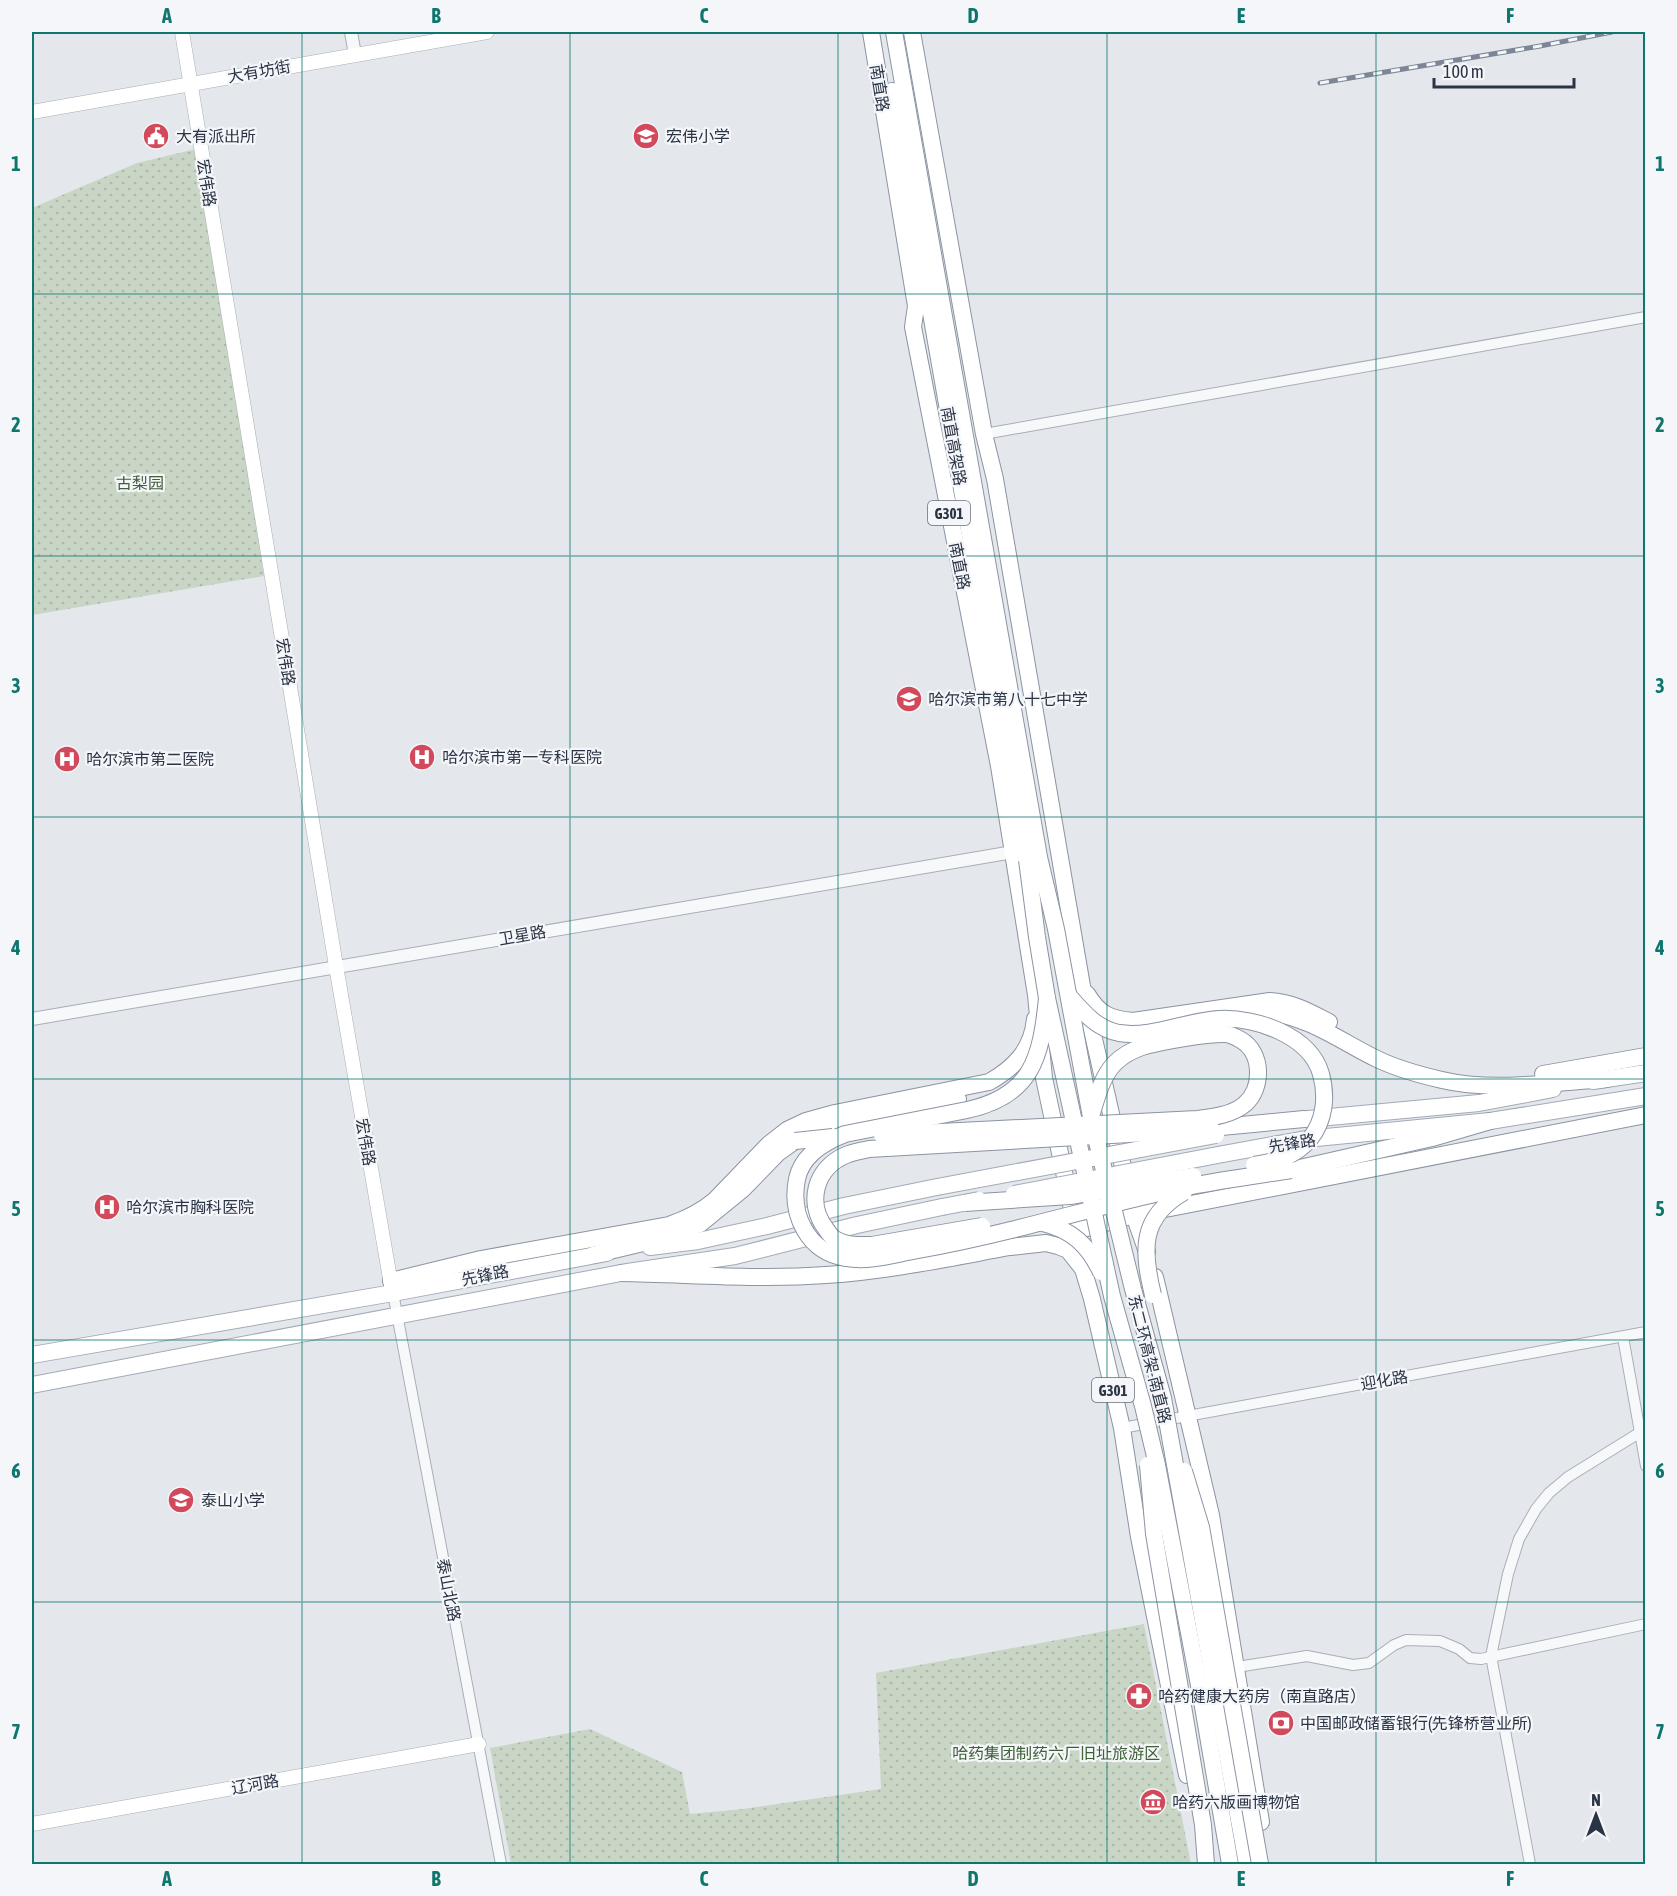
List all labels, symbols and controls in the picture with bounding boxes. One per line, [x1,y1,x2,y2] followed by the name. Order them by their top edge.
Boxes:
[161,4,172,27] text: A
[431,4,441,27] text: B
[700,4,709,27] text: C
[967,4,979,27] text: D
[1237,4,1246,27] text: E
[1506,4,1514,27] text: F
[1434,51,1574,89] scale bar
[226,57,292,85] street label: 大有坊街
[1443,61,1484,82] text: 100 m
[867,63,893,113] street label: 南直路
[141,121,171,151] public building icon: 大有派出所
[631,121,661,151] school or university icon: 宏伟小学
[176,127,256,145] place label: 大有派出所
[666,127,730,145] place label: 宏伟小学
[11,152,21,175] text: 1
[1655,152,1665,175] text: 1
[194,158,220,208] street label: 宏伟路
[938,405,970,487] street label: 南直高架路
[11,413,21,436] text: 2
[1655,413,1665,436] text: 2
[116,474,164,492] park label: 古梨园
[928,501,970,525] road number: G301
[947,541,973,591] street label: 南直路
[273,637,299,687] street label: 宏伟路
[11,674,21,697] text: 3
[1655,674,1665,697] text: 3
[894,684,924,714] school or university icon: 哈尔滨市第八十七中学
[928,690,1088,708] place label: 哈尔滨市第八十七中学
[407,742,437,772] hospital icon: 哈尔滨市第一专科医院
[52,744,82,774] hospital icon: 哈尔滨市第二医院
[442,748,602,766] place label: 哈尔滨市第一专科医院
[86,750,214,768] place label: 哈尔滨市第二医院
[497,922,547,948] street label: 卫星路
[10,936,21,959] text: 4
[1654,936,1665,959] text: 4
[353,1117,379,1167] street label: 宏伟路
[1267,1130,1317,1156] street label: 先锋路
[92,1192,122,1222] hospital icon: 哈尔滨市胸科医院
[11,1197,21,1220] text: 5
[1655,1197,1665,1220] text: 5
[126,1198,254,1216] place label: 哈尔滨市胸科医院
[460,1262,510,1288] street label: 先锋路
[1125,1293,1175,1425] street label: 东二环高架-南直路
[1359,1367,1409,1393] street label: 迎化路
[1092,1378,1134,1402] road number: G301
[11,1459,21,1482] text: 6
[1655,1459,1665,1482] text: 6
[166,1485,196,1515] school or university icon: 泰山小学
[201,1491,265,1509] place label: 泰山小学
[434,1557,464,1623] street label: 泰山北路
[1124,1681,1154,1711] pharmacy icon: 哈药健康大药房（南直路店）
[1158,1687,1366,1705] place label: 哈药健康大药房（南直路店）
[1266,1708,1296,1738] bank icon: 中国邮政储蓄银行(先锋桥营业所)
[1300,1714,1532,1733] place label: 中国邮政储蓄银行(先锋桥营业所)
[11,1720,21,1743] text: 7
[1655,1720,1665,1743] text: 7
[952,1744,1160,1762] park label: 哈药集团制药六厂旧址旅游区
[230,1771,280,1797] street label: 辽河路
[1566,1785,1626,1845] north arrow
[1138,1787,1168,1817] museum icon: 哈药六版画博物馆
[1591,1791,1601,1809] text: N
[1172,1793,1300,1811] place label: 哈药六版画博物馆
[161,1867,172,1890] text: A
[431,1867,441,1890] text: B
[700,1867,709,1890] text: C
[967,1867,979,1890] text: D
[1237,1867,1246,1890] text: E
[1506,1867,1514,1890] text: F

